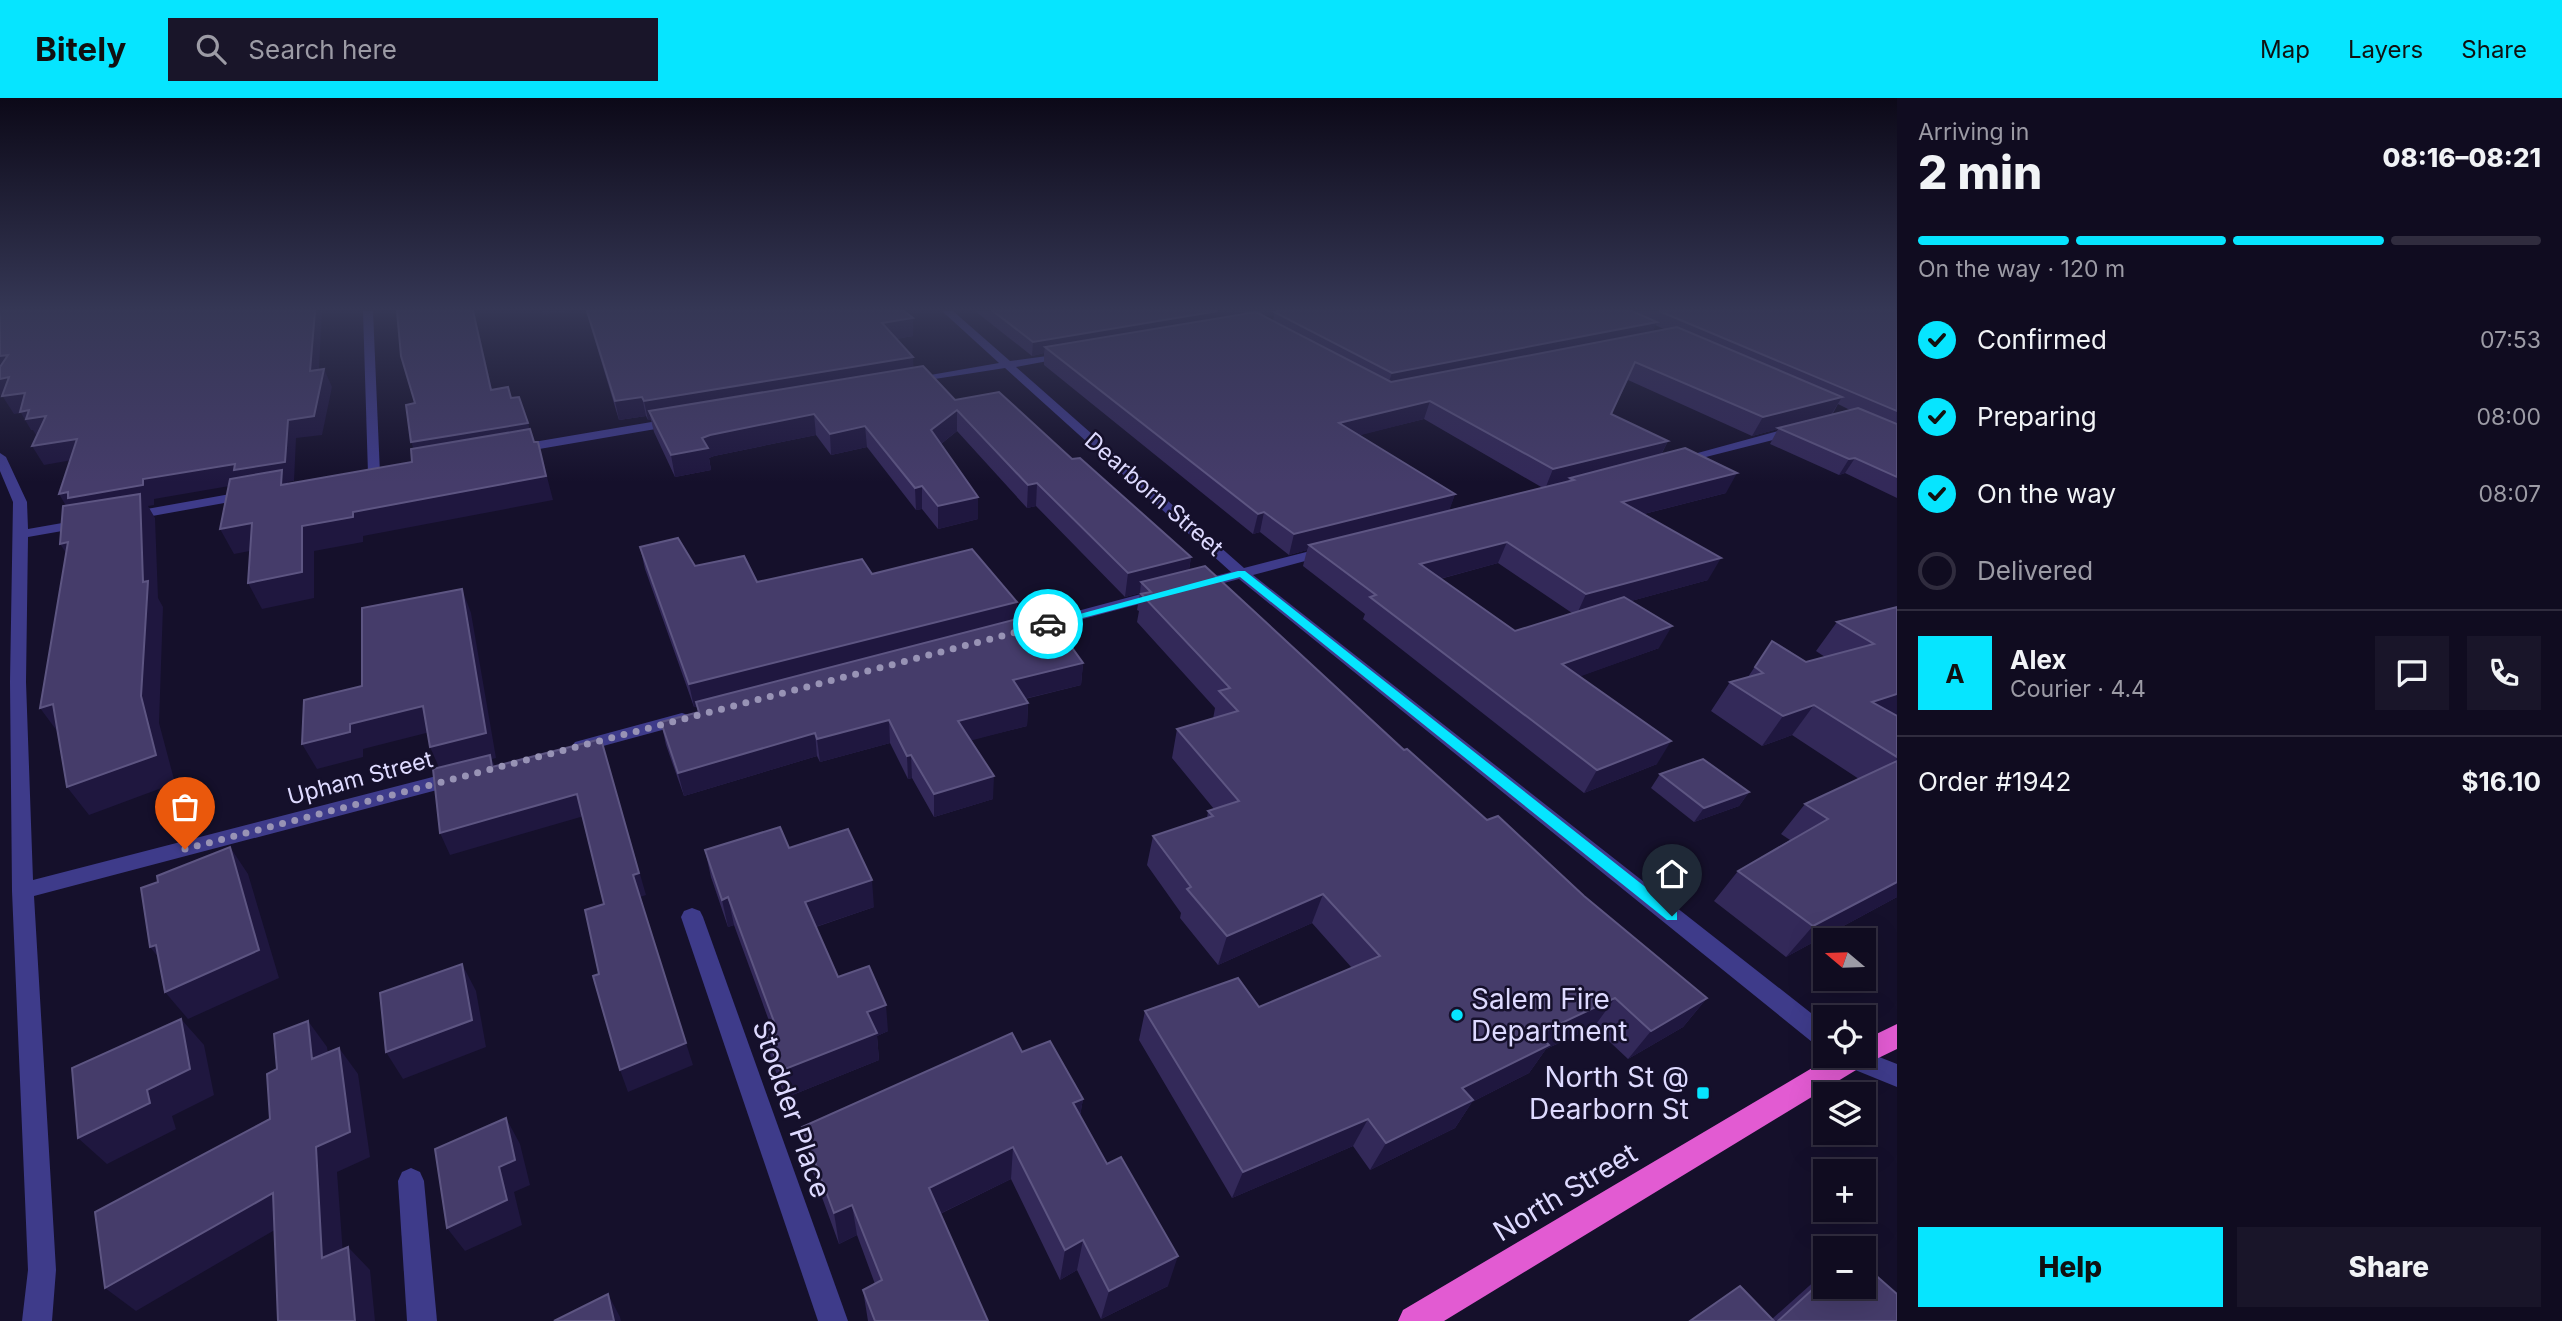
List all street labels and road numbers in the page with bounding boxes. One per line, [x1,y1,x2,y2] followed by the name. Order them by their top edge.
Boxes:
[1079,426,1229,562] street label: Dearborn Street
[284,745,436,811] street label: Upham Street
[746,1016,838,1202] street label: Stodder Place
[1487,1136,1643,1248] street label: North Street

